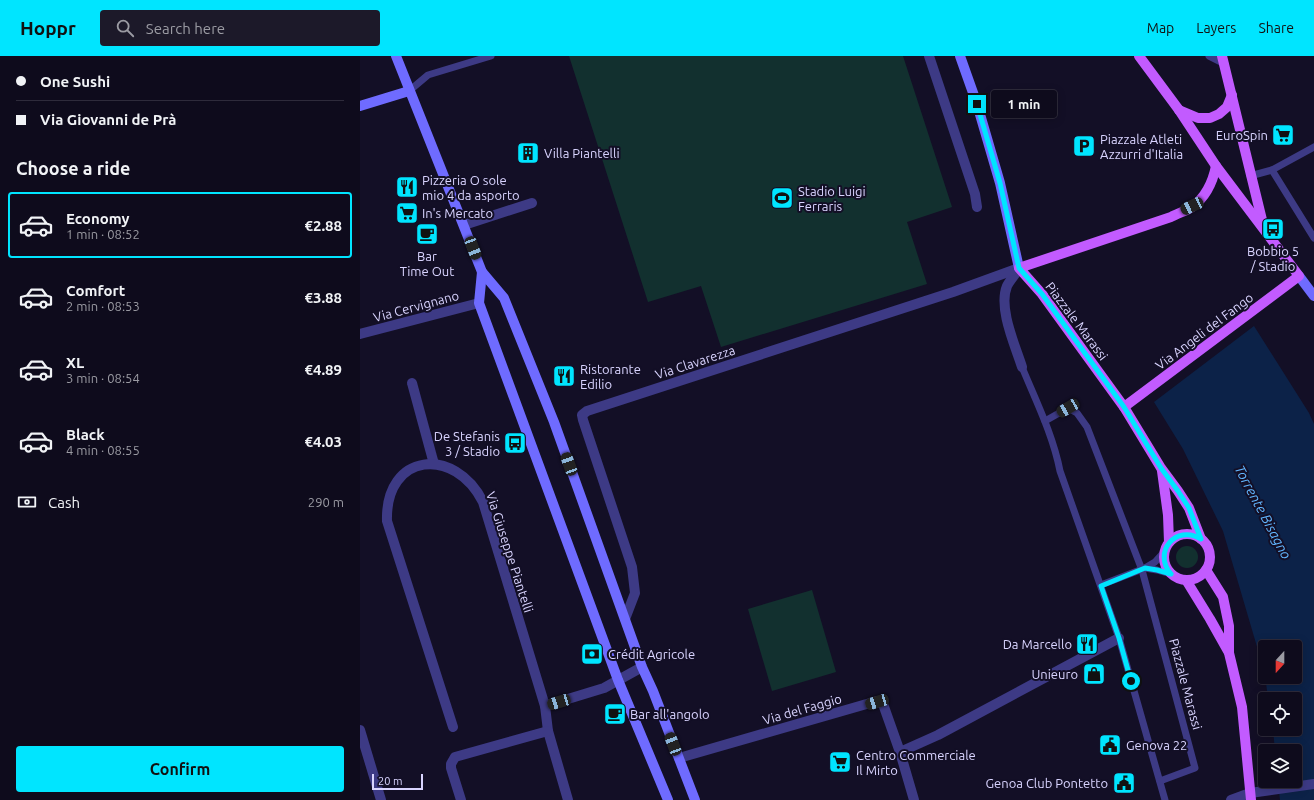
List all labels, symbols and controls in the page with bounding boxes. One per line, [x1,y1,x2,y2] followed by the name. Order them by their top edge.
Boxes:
[100,10,380,46] search box
[20,17,76,39] text: Hoppr
[114,17,136,39] icon: search
[146,20,225,37] text: Search here
[1147,20,1174,36] text: Map
[1196,20,1236,36] text: Layers
[1258,20,1294,36] text: Share
[40,73,110,90] text: One Sushi
[991,90,1057,118] callout: 1 min
[968,95,986,113] route end
[1008,97,1040,111] text: 1 min
[40,111,176,128] text: Via Giovanni de Prà
[1270,122,1296,148] supermarket icon: EuroSpin
[1216,128,1268,142] place label: EuroSpin
[1100,132,1183,161] place label: Piazzale Atleti Azzurri d'Italia
[1071,133,1097,159] parking icon: Piazzale Atleti Azzurri d'Italia
[515,140,541,166] building icon: Villa Piantelli
[544,146,620,160] place label: Villa Piantelli
[16,158,130,178] text: Choose a ride
[422,173,520,202] place label: Pizzeria O sole mio 4 da asporto
[394,174,420,200] restaurant icon: Pizzeria O sole mio 4 da asporto
[798,184,866,213] place label: Stadio Luigi Ferraris
[769,185,795,211] sports icon: Stadio Luigi Ferraris
[1179,195,1205,217] car
[394,200,420,226] supermarket icon: In's Mercato
[422,206,493,220] place label: In's Mercato
[18,207,54,243] icon: car
[66,210,130,227] text: Economy
[1260,216,1286,242] bus stop icon: Bobbio 5 / Stadio
[304,217,342,234] text: €2.88
[414,221,440,247] cafe icon: Bar Time Out
[66,227,140,241] text: 1 min · 08:52
[463,235,483,261] car
[1247,244,1299,273] place label: Bobbio 5 / Stadio
[400,249,454,278] place label: Bar Time Out
[18,279,54,315] icon: car
[1043,279,1111,363] street label: Piazzale Marassi
[66,282,125,299] text: Comfort
[372,288,460,324] street label: Via Cervignano
[304,289,342,306] text: €3.88
[1153,290,1255,372] street label: Via Angeli del Fango
[66,299,140,313] text: 2 min · 08:53
[653,342,737,382] street label: Via Clavarezza
[18,351,54,387] icon: car
[66,354,84,371] text: XL
[304,361,342,378] text: €4.89
[580,362,641,391] place label: Ristorante Edilio
[551,363,577,389] restaurant icon: Ristorante Edilio
[66,371,140,385] text: 3 min · 08:54
[1055,397,1081,419] car
[18,423,54,459] icon: car
[66,426,105,443] text: Black
[434,429,500,458] place label: De Stefanis 3 / Stadio
[502,430,528,456] bus stop icon: De Stefanis 3 / Stadio
[304,433,342,450] text: €4.03
[66,443,140,457] text: 4 min · 08:55
[559,451,579,477] car
[1231,462,1295,562] water label: Torrente Bisagno
[484,490,536,614] street label: Via Giuseppe Piantelli
[16,491,38,513] icon: cash
[48,494,80,511] text: Cash
[308,495,344,509] text: 290 m
[1074,631,1100,657] restaurant icon: Da Marcello
[1003,637,1072,651] place label: Da Marcello
[1167,637,1205,731] street label: Piazzale Marassi
[1258,640,1302,684] north arrow
[1258,640,1302,788] map controls
[579,641,605,667] bank icon: Crédit Agricole
[608,647,695,661] place label: Crédit Agricole
[1081,661,1107,687] shop icon: Unieuro
[1031,667,1078,681] place label: Unieuro
[1122,672,1140,690] route start
[761,691,843,727] street label: Via del Faggio
[1258,692,1302,736] button: locate
[546,693,572,711] car
[864,693,890,711] car
[602,701,628,727] cafe icon: Bar all'angolo
[630,707,710,721] place label: Bar all'angolo
[663,731,683,757] car
[1097,732,1123,758] public building icon: Genova 22
[1126,738,1187,752] place label: Genova 22
[1258,744,1302,788] button: layers
[16,746,344,792] button: Confirm
[856,748,976,777] place label: Centro Commerciale Il Mirto
[827,749,853,775] supermarket icon: Centro Commerciale Il Mirto
[1111,770,1137,796] public building icon: Genoa Club Pontetto
[372,772,423,791] scale bar
[378,775,402,787] text: 20 m
[985,776,1108,790] place label: Genoa Club Pontetto

